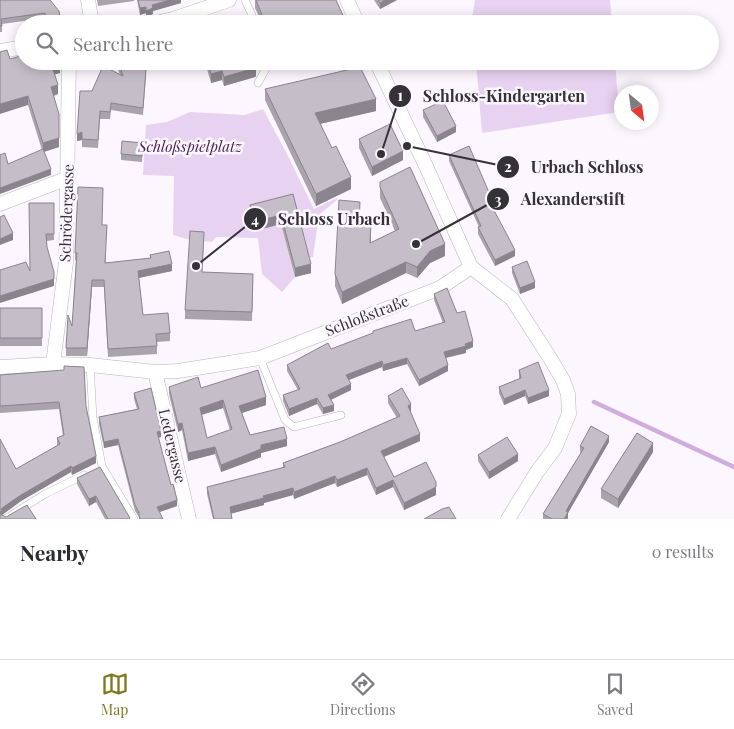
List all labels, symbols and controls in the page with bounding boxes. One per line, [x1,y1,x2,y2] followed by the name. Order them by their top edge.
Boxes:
[15,15,719,70] search box
[33,29,61,57] icon: search
[73,30,173,56] text: Search here
[388,81,595,112] callout: Schloss-Kindergarten
[397,85,403,105] text: 1
[423,85,585,106] text: Schloss-Kindergarten
[614,85,659,130] north arrow
[137,136,243,156] park label: Schloßspielplatz
[496,152,653,183] callout: Urbach Schloss
[504,156,512,176] text: 2
[531,156,643,177] text: Urbach Schloss
[54,164,78,262] street label: Schrödergasse
[486,184,635,215] callout: Alexanderstift
[520,188,626,209] text: Alexanderstift
[494,189,502,209] text: 3
[243,204,400,235] callout: Schloss Urbach
[278,208,391,229] text: Schloss Urbach
[251,209,259,229] text: 4
[322,290,411,340] street label: Schloßstraße
[155,407,191,485] street label: Ledergasse
[20,538,89,566] text: Nearby
[652,541,714,562] text: 0 results
[101,670,129,719] tab: Map
[330,670,396,719] tab: Directions
[597,670,633,719] tab: Saved

